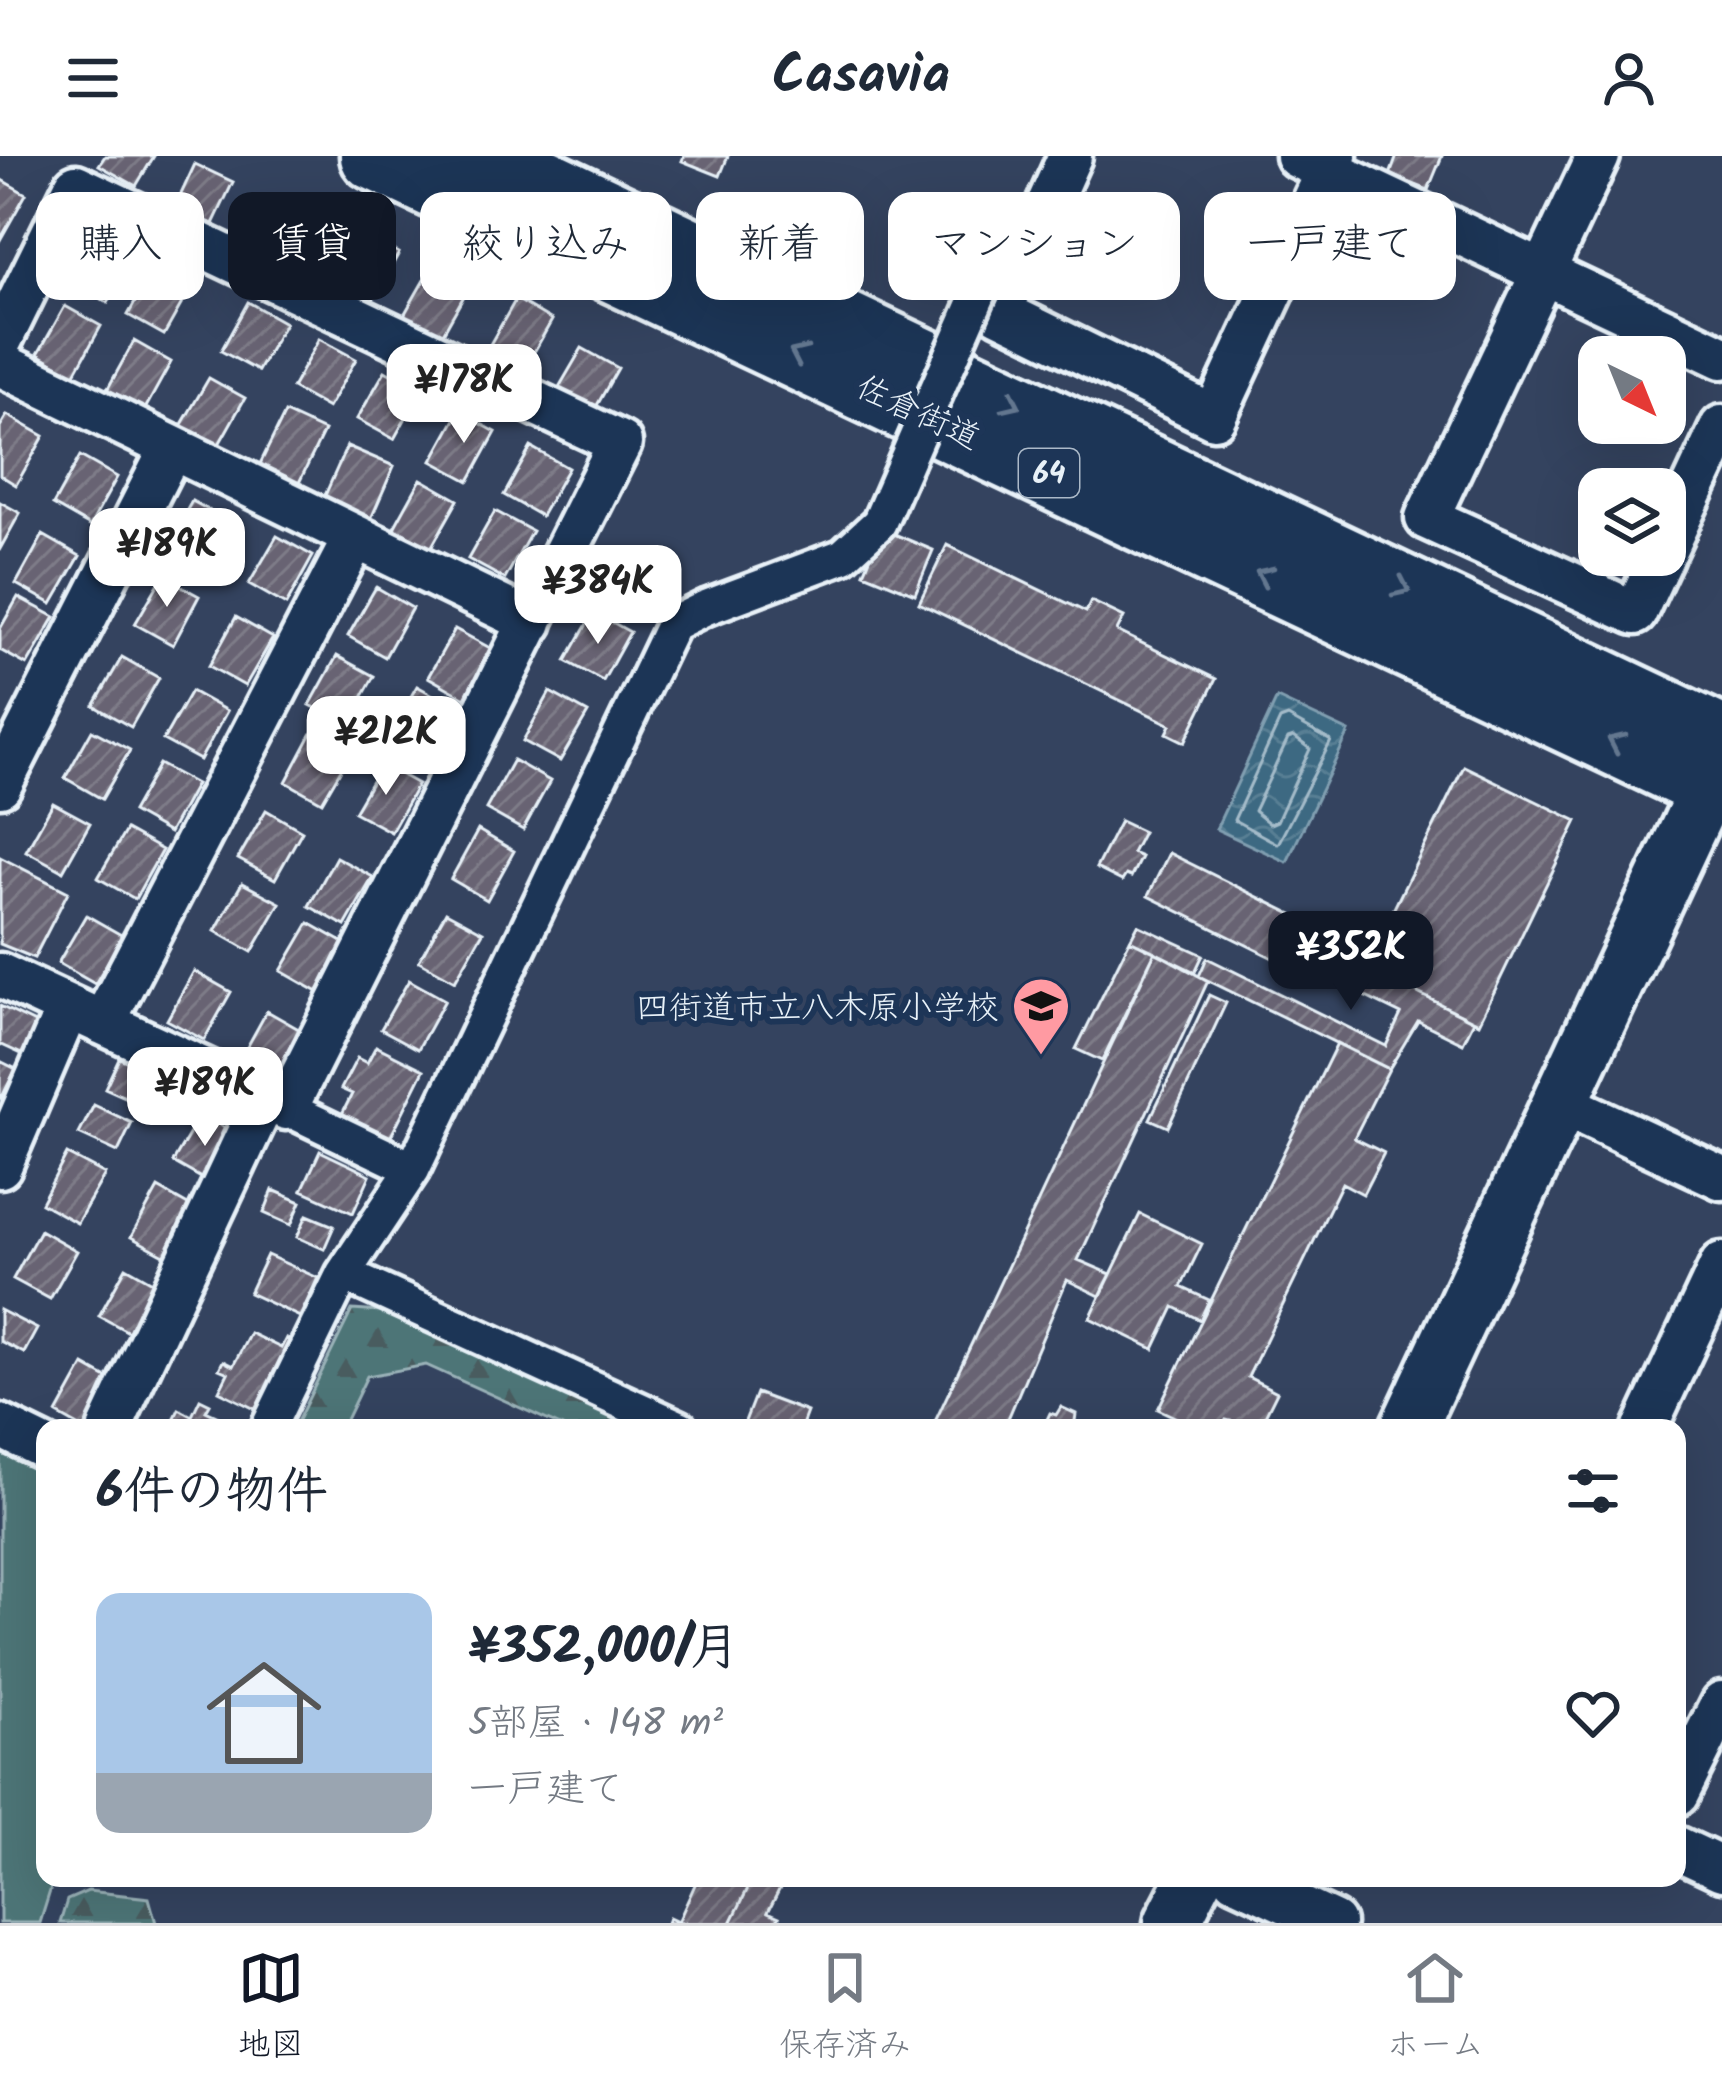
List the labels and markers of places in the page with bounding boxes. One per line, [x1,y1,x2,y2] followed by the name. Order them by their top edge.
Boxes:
[380,344,548,446] pin: ¥178K
[83,508,251,610] pin: ¥189K
[514,545,682,647] pin: ¥384K
[302,696,470,798] pin: ¥212K
[1267,911,1435,1013] pin: ¥352K
[1010,975,1072,1057] school or university icon: 四街道市立八木原小学校
[636,983,999,1036] place label: 四街道市立八木原小学校
[121,1047,289,1149] pin: ¥189K

